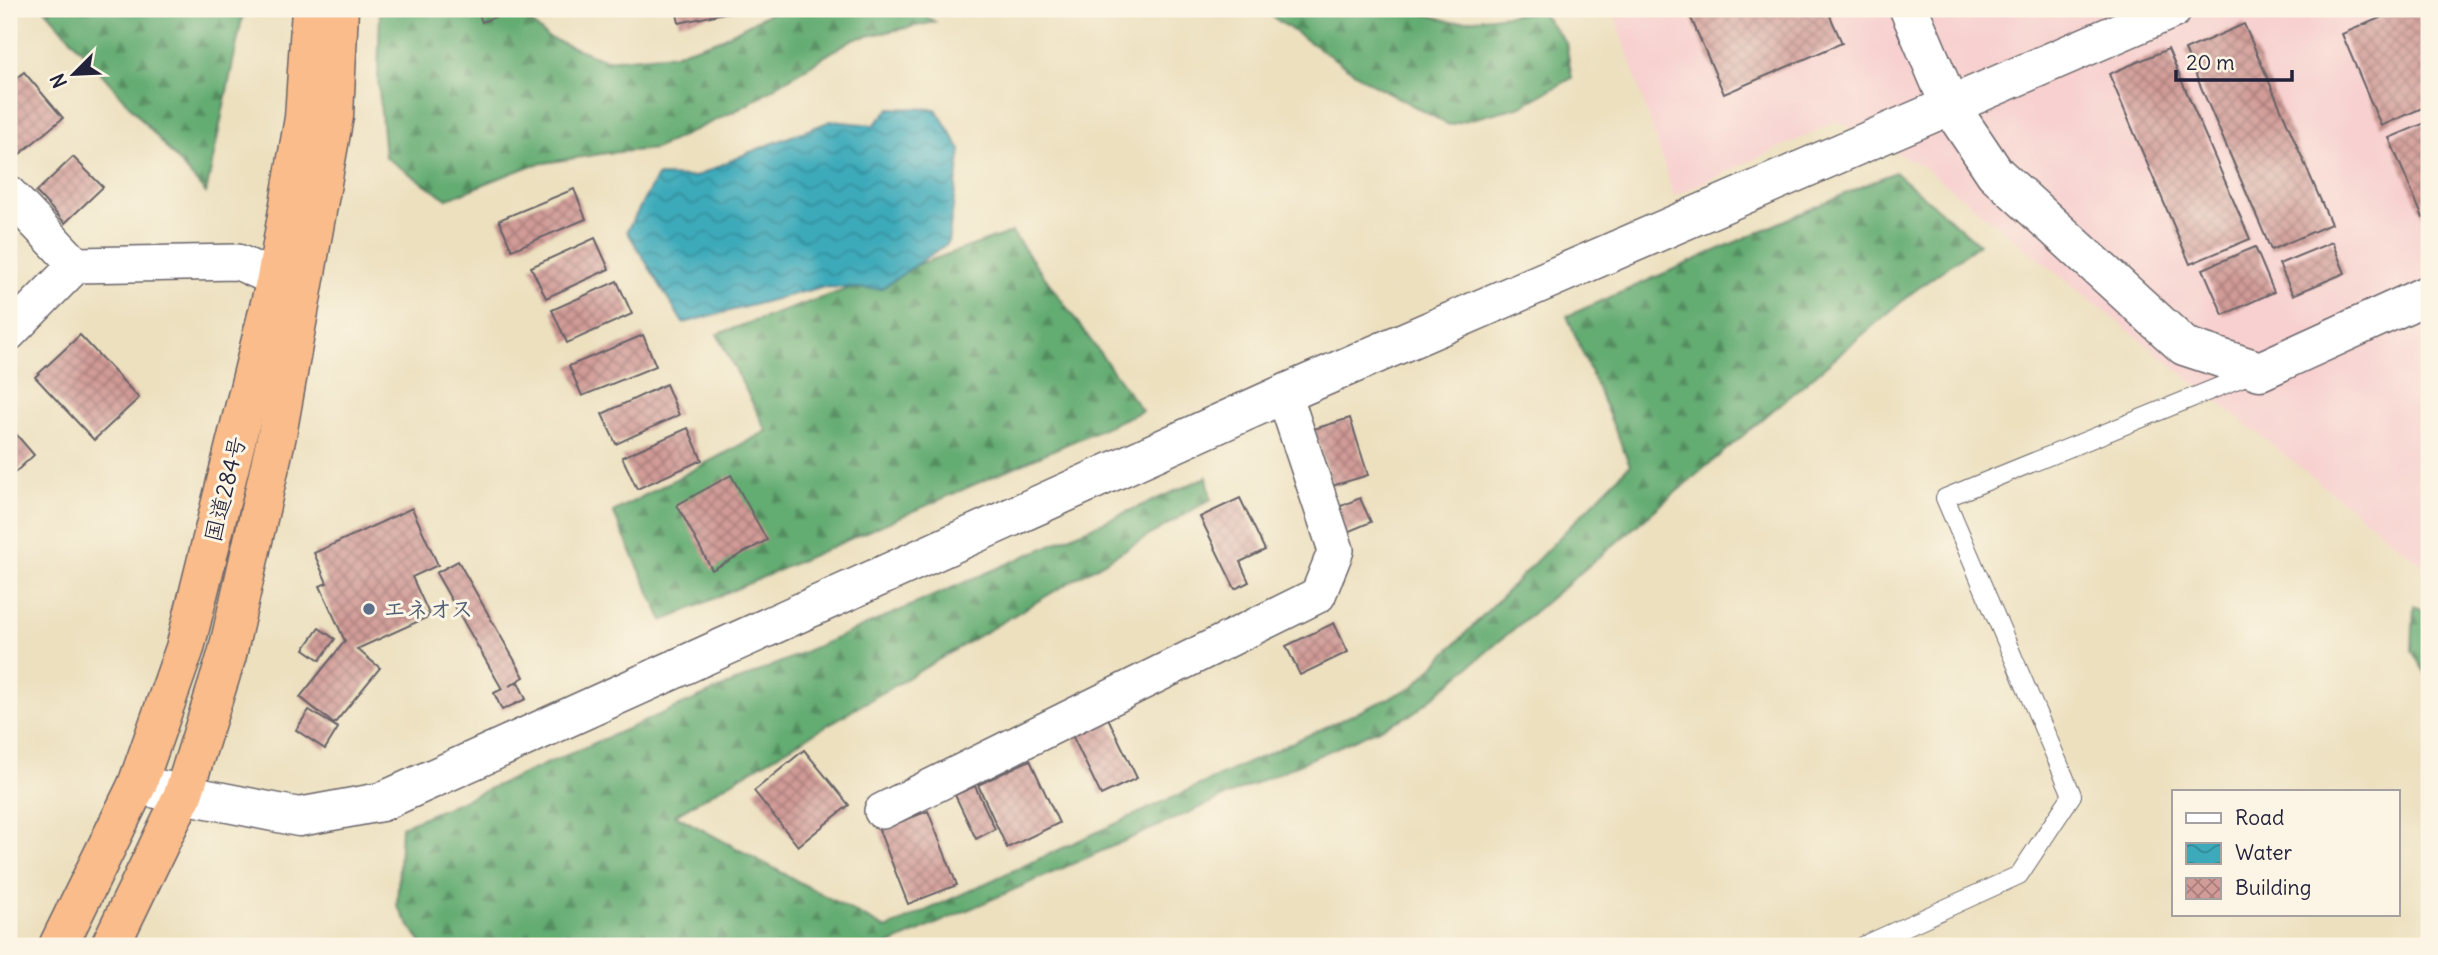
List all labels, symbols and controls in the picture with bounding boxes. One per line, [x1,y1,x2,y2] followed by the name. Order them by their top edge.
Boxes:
[38,38,108,108] north arrow
[2176,38,2291,82] scale bar
[2186,49,2235,76] text: 20 m
[45,70,72,92] text: N
[197,433,252,545] street label: 国道284号
[383,594,474,623] place label: エネオス
[361,601,377,617] marker: エネオス
[2172,790,2400,916] legend
[2235,804,2284,831] text: Road
[2235,839,2293,866] text: Water
[2235,874,2311,901] text: Building

